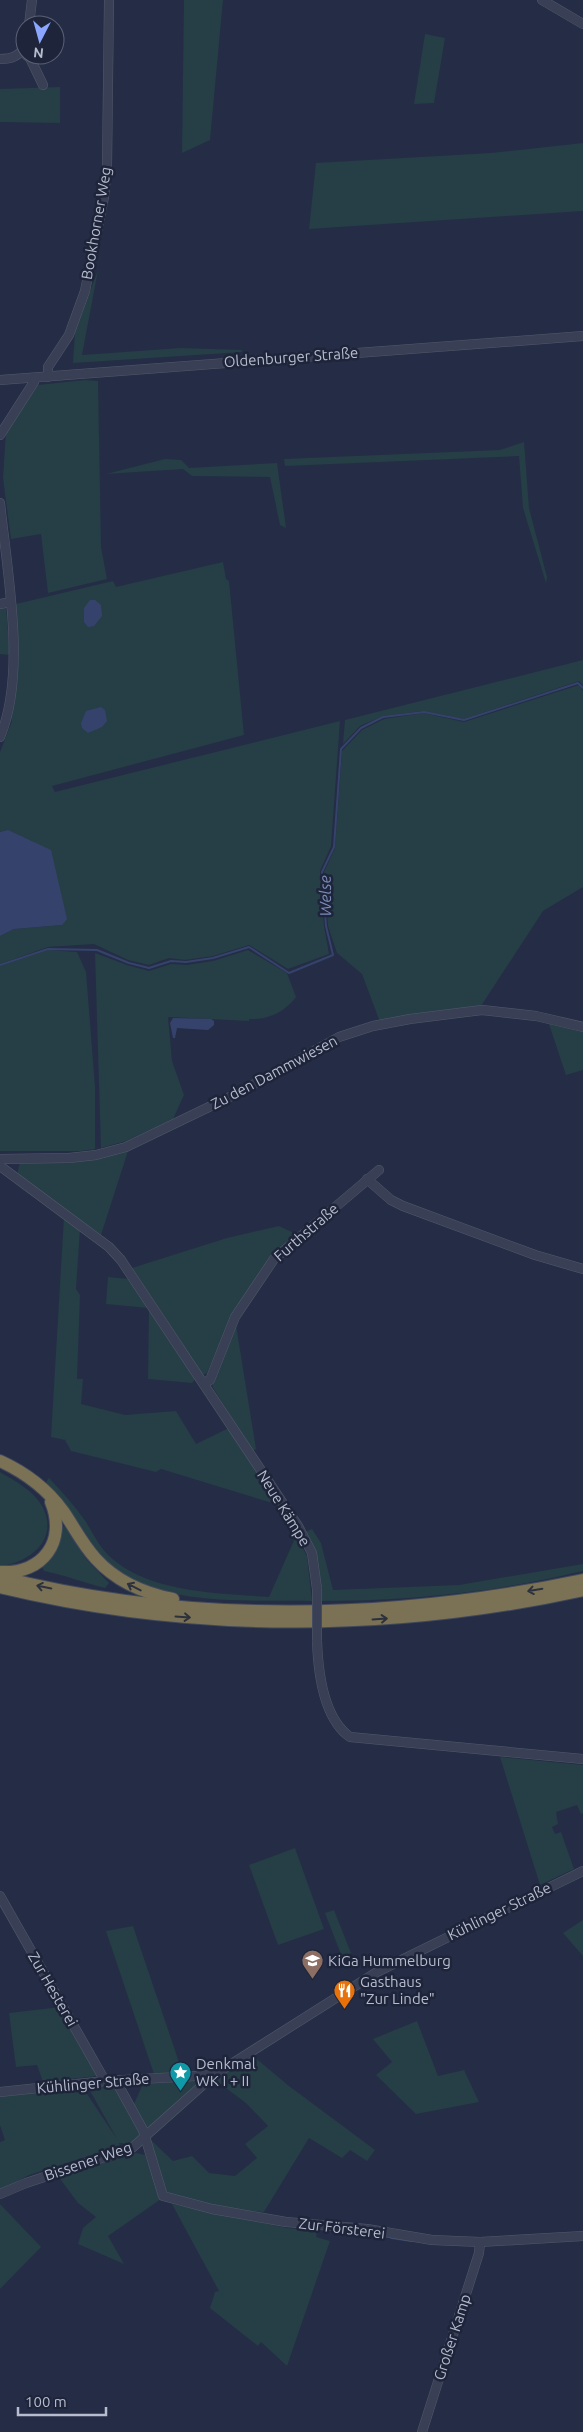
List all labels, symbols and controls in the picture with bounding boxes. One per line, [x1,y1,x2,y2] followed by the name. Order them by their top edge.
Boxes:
[15,15,65,65] north arrow
[33,44,45,61] text: N
[78,165,114,281] street label: Bookhorner Weg
[223,344,359,370] street label: Oldenburger Straße
[316,875,334,917] water label: Welse
[208,1031,340,1113] street label: Zu den Dammwiesen
[270,1200,342,1264] street label: Furthstraße
[254,1467,314,1549] street label: Neue Kämpe
[36,1582,52,1591] one-way arrow
[127,1582,142,1591] one-way arrow
[528,1586,544,1596] one-way arrow
[174,1612,190,1621] one-way arrow
[372,1615,388,1624] one-way arrow
[445,1879,553,1943] street label: Kühlinger Straße
[300,1948,324,1979] school or university icon: KiGa Hummelburg
[25,1949,81,2029] street label: Zur Hesterei
[328,1952,451,1969] place label: KiGa Hummelburg
[360,1973,435,2007] place label: Gasthaus "Zur Linde"
[332,1978,356,2009] restaurant icon: Gasthaus "Zur Linde"
[196,2055,256,2089] place label: Denkmal WK I + II
[168,2060,192,2091] place icon: Denkmal WK I + II
[36,2070,150,2096] street label: Kühlinger Straße
[42,2138,134,2184] street label: Bissener Weg
[298,2214,386,2242] street label: Zur Försterei
[430,2292,474,2382] street label: Großer Kamp
[18,2384,105,2416] scale bar
[25,2393,67,2410] text: 100 m

